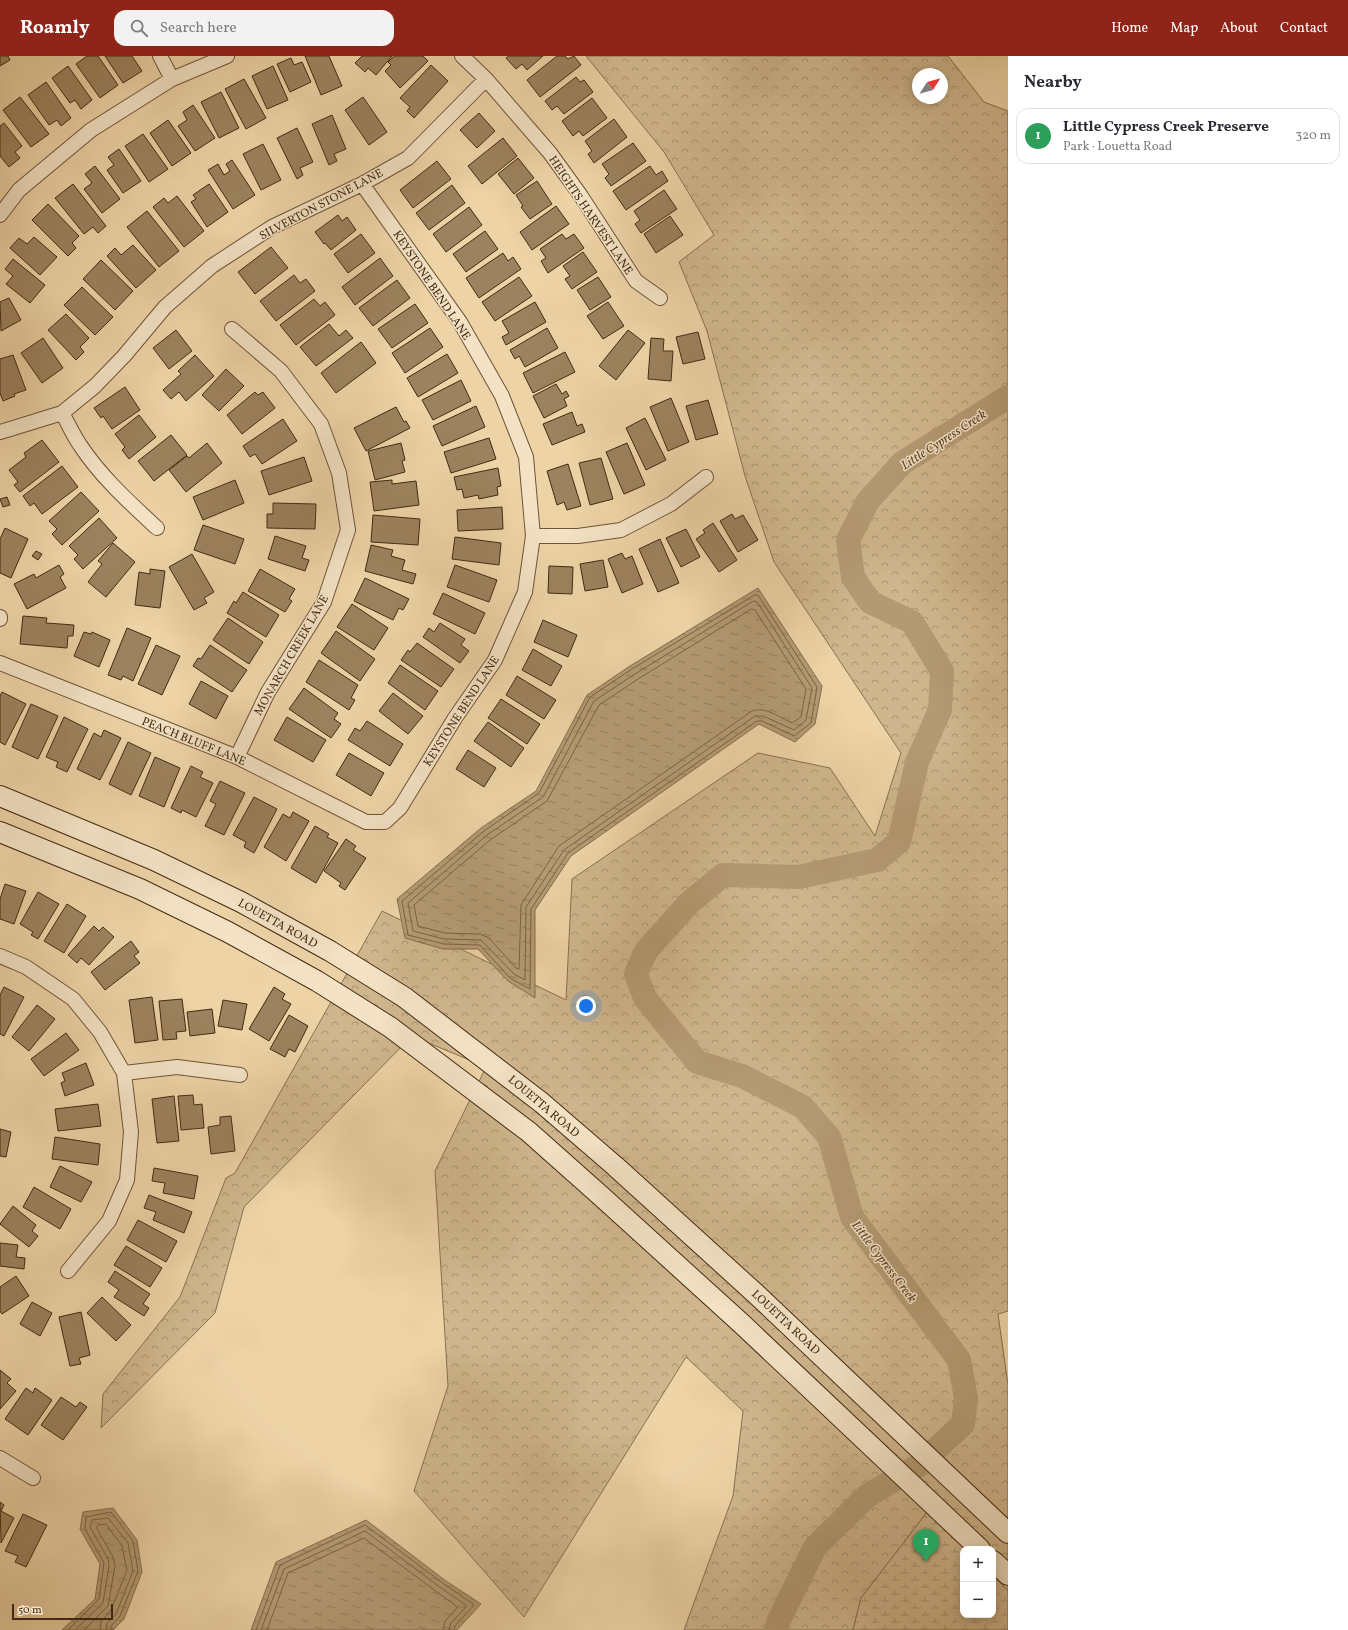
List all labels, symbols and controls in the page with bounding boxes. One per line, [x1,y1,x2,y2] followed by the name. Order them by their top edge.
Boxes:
[114,10,394,46] search box
[20,15,90,41] text: Roamly
[128,17,150,39] icon: search
[160,18,237,39] text: Search here
[1111,19,1148,38] text: Home
[1170,19,1198,38] text: Map
[1220,19,1258,38] text: About
[1280,19,1328,38] text: Contact
[912,68,948,104] north arrow
[1024,71,1082,94] text: Nearby
[1063,117,1269,138] text: Little Cypress Creek Preserve
[1035,127,1041,145] text: 1
[1296,127,1331,145] text: 320 m
[1063,138,1172,156] text: Park · Louetta Road
[544,153,636,278] street label: HEIGHTS HARVEST LANE
[257,165,386,244] street label: SILVERTON STONE LANE
[389,228,474,343] street label: KEYSTONE BEND LANE
[898,406,990,475] water label: Little Cypress Creek
[251,592,333,719] street label: MONARCH CREEK LANE
[420,653,504,770] street label: KEYSTONE BEND LANE
[139,714,248,770] street label: PEACH BLUFF LANE
[235,895,320,952] street label: LOUETTA ROAD
[576,996,596,1016] your location
[504,1072,583,1142] street label: LOUETTA ROAD
[847,1217,920,1307] water label: Little Cypress Creek
[747,1287,823,1359] street label: LOUETTA ROAD
[913,1529,939,1562] pin: 1
[960,1546,996,1618] map controls
[960,1546,996,1582] button: +
[960,1582,996,1618] button: −
[12,1602,113,1621] scale bar
[18,1603,42,1618] text: 50 m

